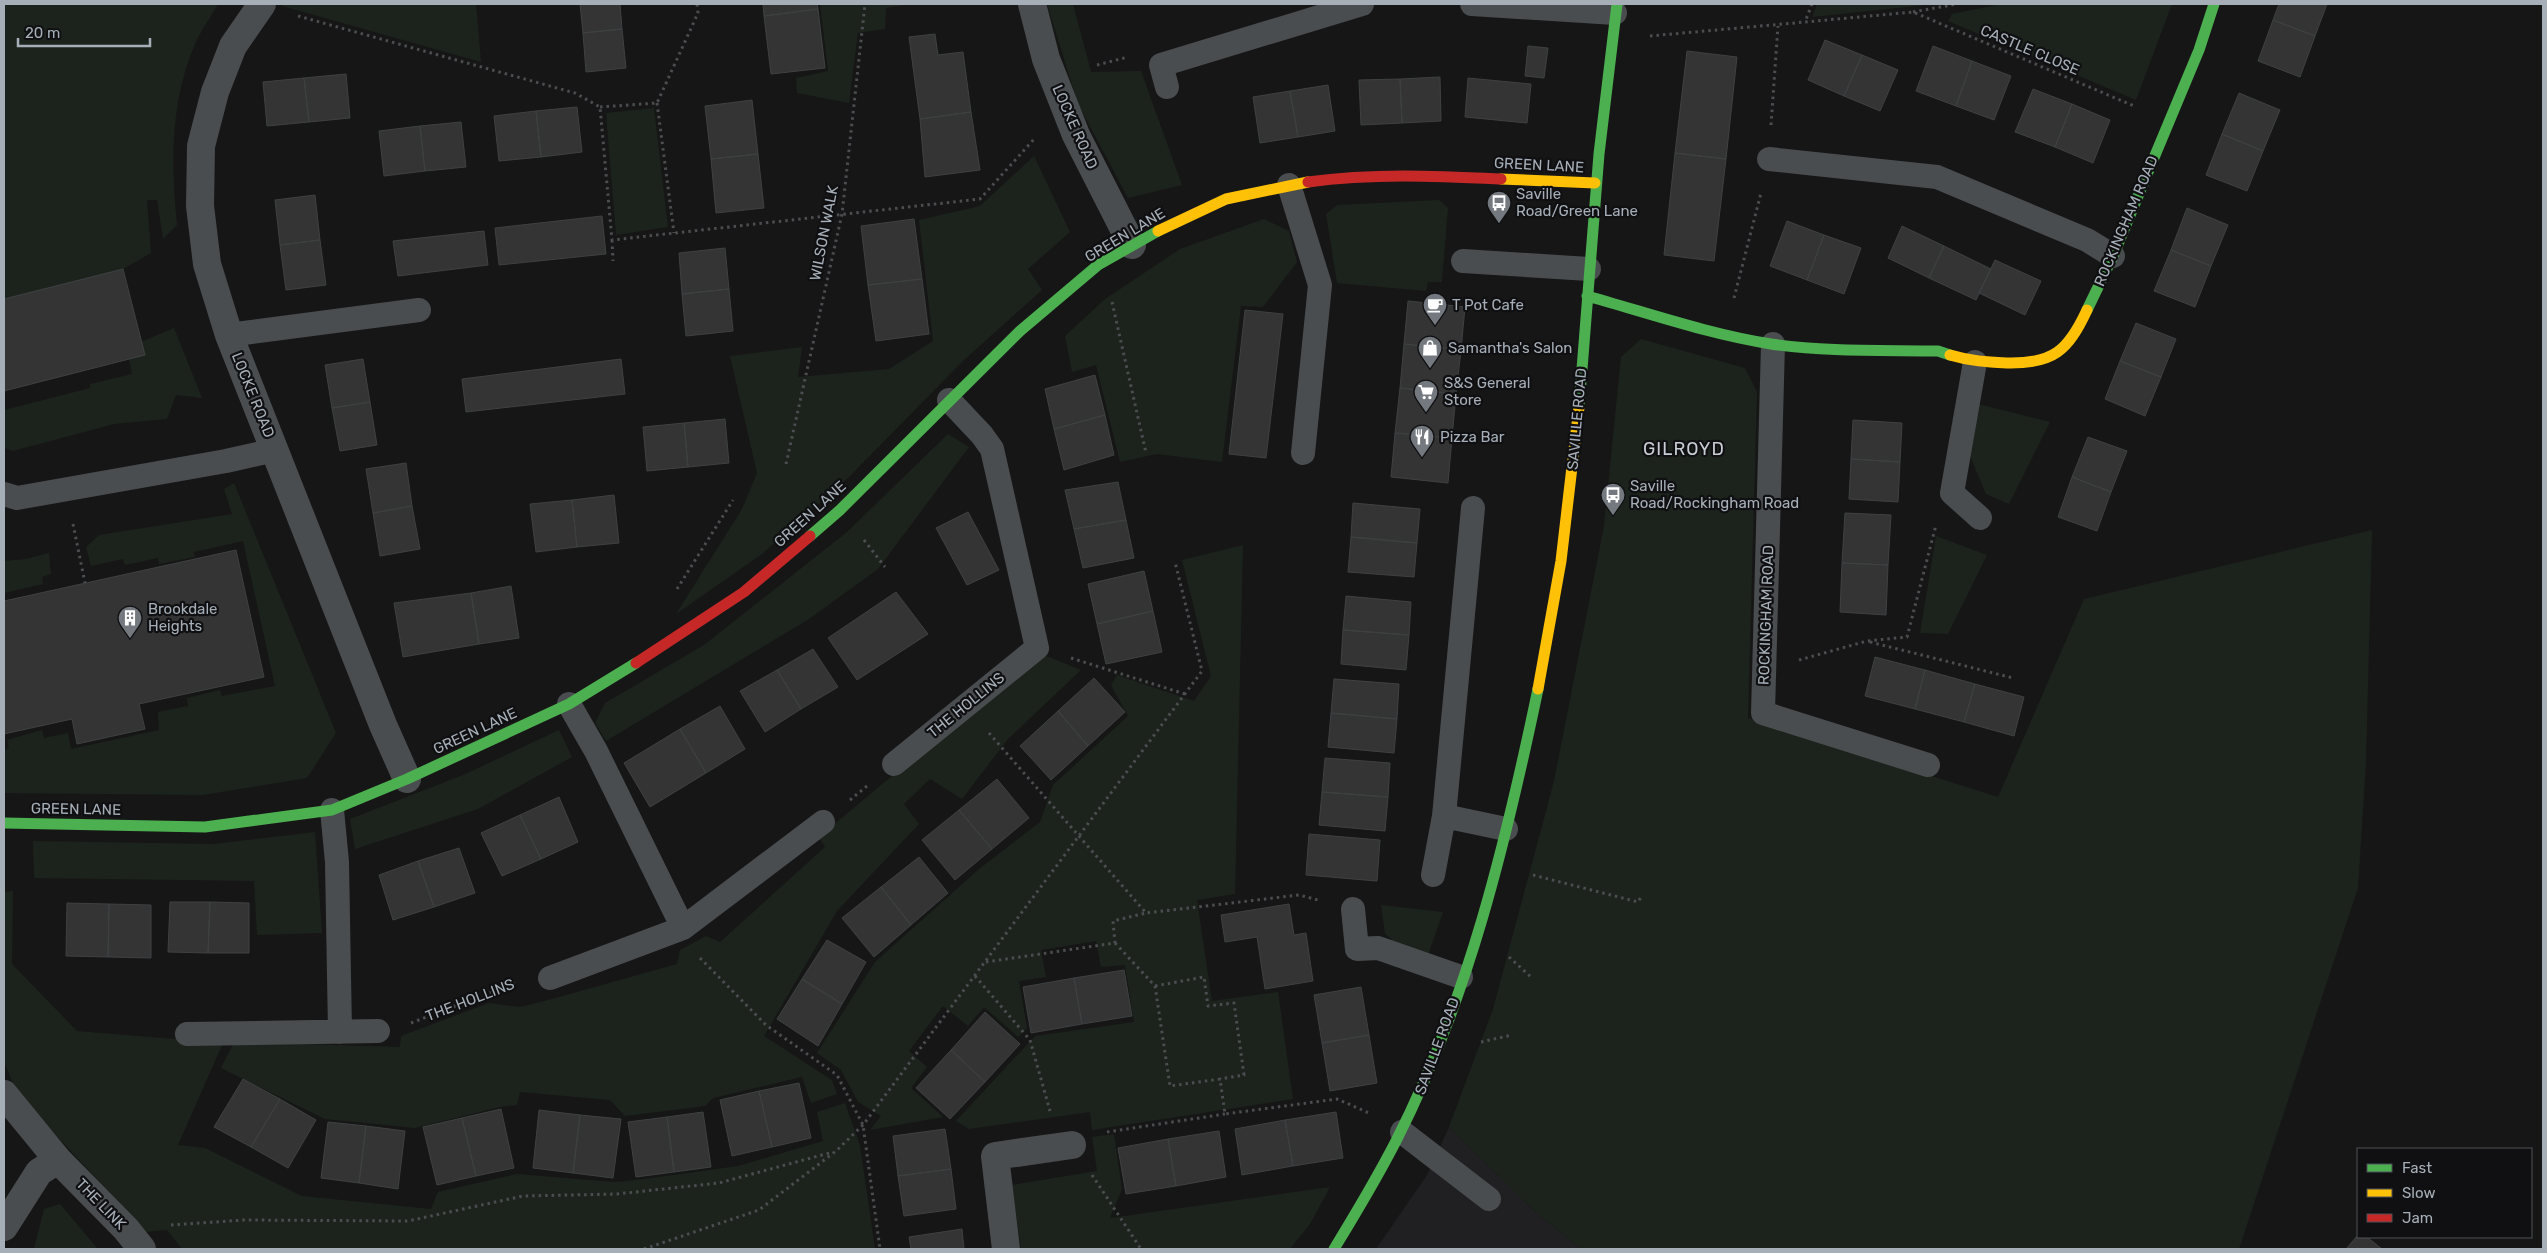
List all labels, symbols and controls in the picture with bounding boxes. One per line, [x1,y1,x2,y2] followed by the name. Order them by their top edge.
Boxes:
[18,15,150,47] scale bar
[1978,21,2082,79] street label: CASTLE CLOSE
[25,24,60,42] text: 20 m
[1048,82,1102,172] street label: LOCKE ROAD
[2090,153,2162,289] street label: ROCKINGHAM ROAD
[1493,154,1585,176] street label: GREEN LANE
[806,184,842,282] street label: WILSON WALK
[1516,185,1638,220] place label: Saville Road/Green Lane
[1486,190,1512,224] bus stop icon: Saville Road/Green Lane
[1082,204,1168,266] street label: GREEN LANE
[1422,292,1448,326] cafe icon: T Pot Cafe
[1452,296,1524,314] place label: T Pot Cafe
[1417,335,1443,369] shop icon: Samantha's Salon
[1448,339,1572,357] place label: Samantha's Salon
[228,350,278,440] street label: LOCKE ROAD
[1564,367,1590,471] street label: SAVILLE ROAD
[1444,374,1530,409] place label: S&S General Store
[1413,379,1439,413] supermarket icon: S&S General Store
[1409,424,1435,458] restaurant icon: Pizza Bar
[1440,428,1505,446] place label: Pizza Bar
[1643,438,1725,460] district label: GILROYD
[770,477,850,551] street label: GREEN LANE
[1630,477,1799,512] place label: Saville Road/Rockingham Road
[1600,482,1626,516] bus stop icon: Saville Road/Rockingham Road
[1755,545,1777,685] street label: ROCKINGHAM ROAD
[148,600,217,635] place label: Brookdale Heights
[117,605,143,639] building icon: Brookdale Heights
[924,669,1008,741] street label: THE HOLLINS
[430,704,520,758] street label: GREEN LANE
[31,799,121,819] street label: GREEN LANE
[423,975,517,1025] street label: THE HOLLINS
[1411,995,1463,1097] street label: SAVILLE ROAD
[2357,1148,2532,1238] legend
[2402,1159,2432,1177] text: Fast
[72,1175,130,1233] street label: THE LINK
[2402,1184,2435,1202] text: Slow
[2402,1209,2433,1227] text: Jam

